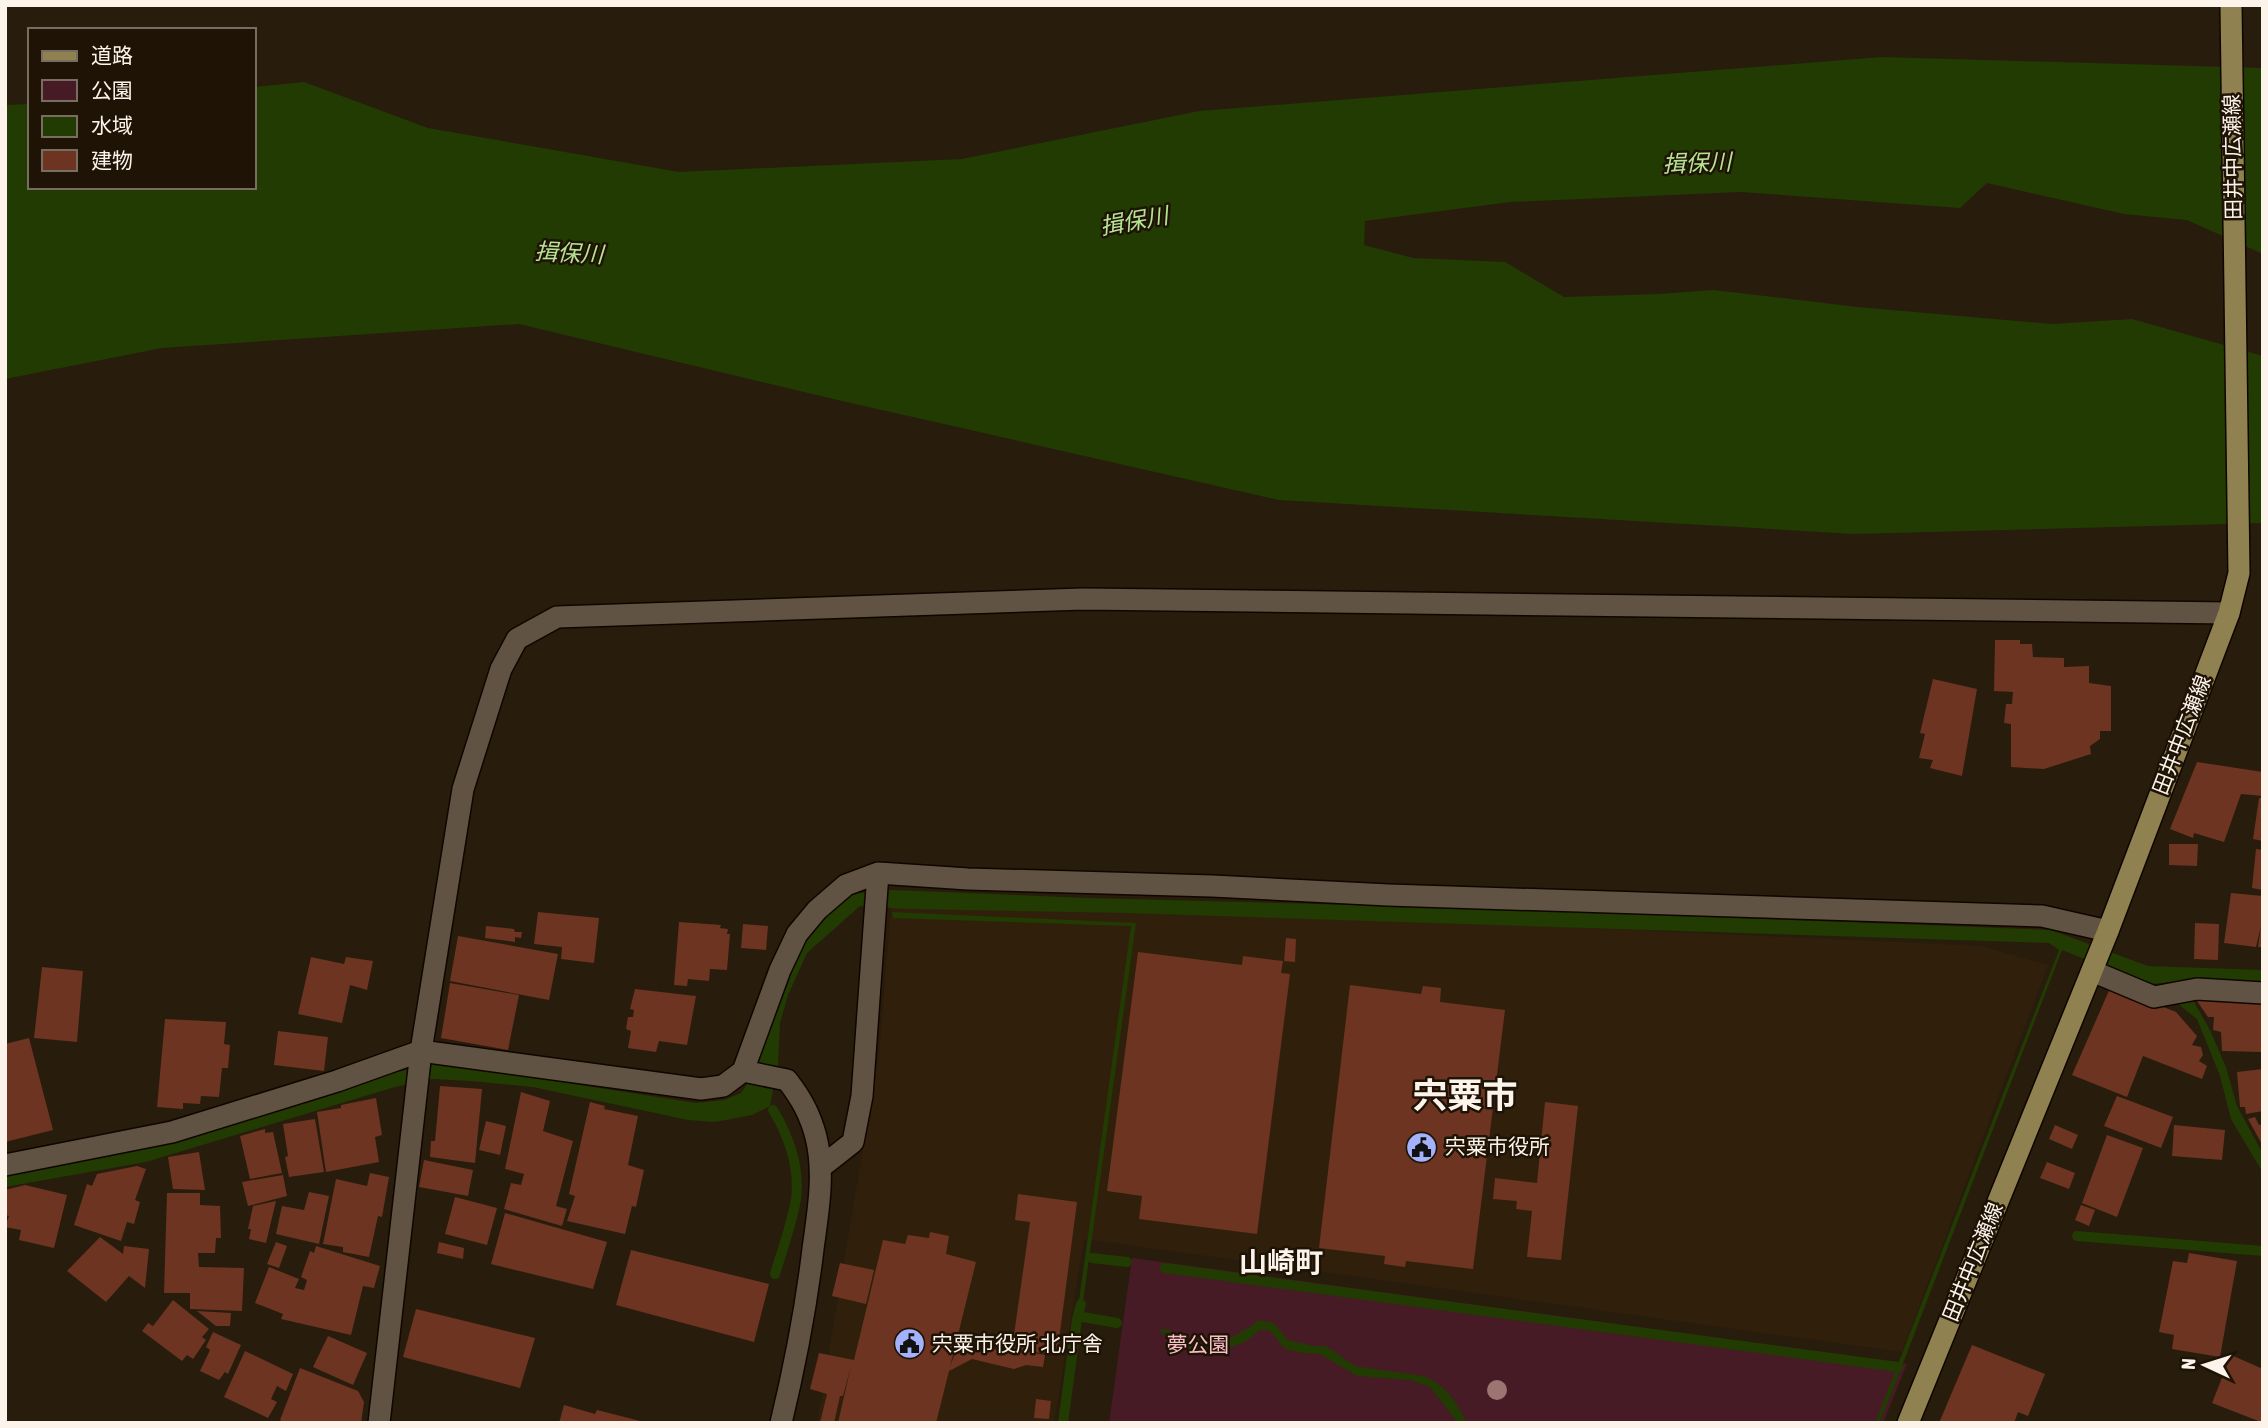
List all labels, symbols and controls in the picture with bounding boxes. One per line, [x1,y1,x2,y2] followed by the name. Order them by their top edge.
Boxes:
[28,28,256,189] legend
[91,43,133,67] text: 道路
[91,78,133,102] text: 公園
[2219,94,2245,220] street label: 田井中広瀬線
[91,113,133,137] text: 水域
[91,148,133,172] text: 建物
[1662,149,1735,177] water label: 揖保川
[1098,202,1173,240] water label: 揖保川
[534,238,607,268] water label: 揖保川
[2147,672,2215,798] street label: 田井中広瀬線
[1412,1075,1518,1115] district label: 宍粟市
[1405,1130,1439,1164] public building icon: 宍粟市役所
[1445,1134,1550,1158] place label: 宍粟市役所
[1937,1199,2007,1325] street label: 田井中広瀬線
[1239,1246,1323,1278] district label: 山崎町
[892,1327,926,1361] public building icon: 宍粟市役所 北庁舎
[2170,1330,2240,1400] north arrow
[932,1331,1103,1355] place label: 宍粟市役所 北庁舎
[1167,1332,1230,1356] park label: 夢公園
[2177,1357,2199,1370] text: N

